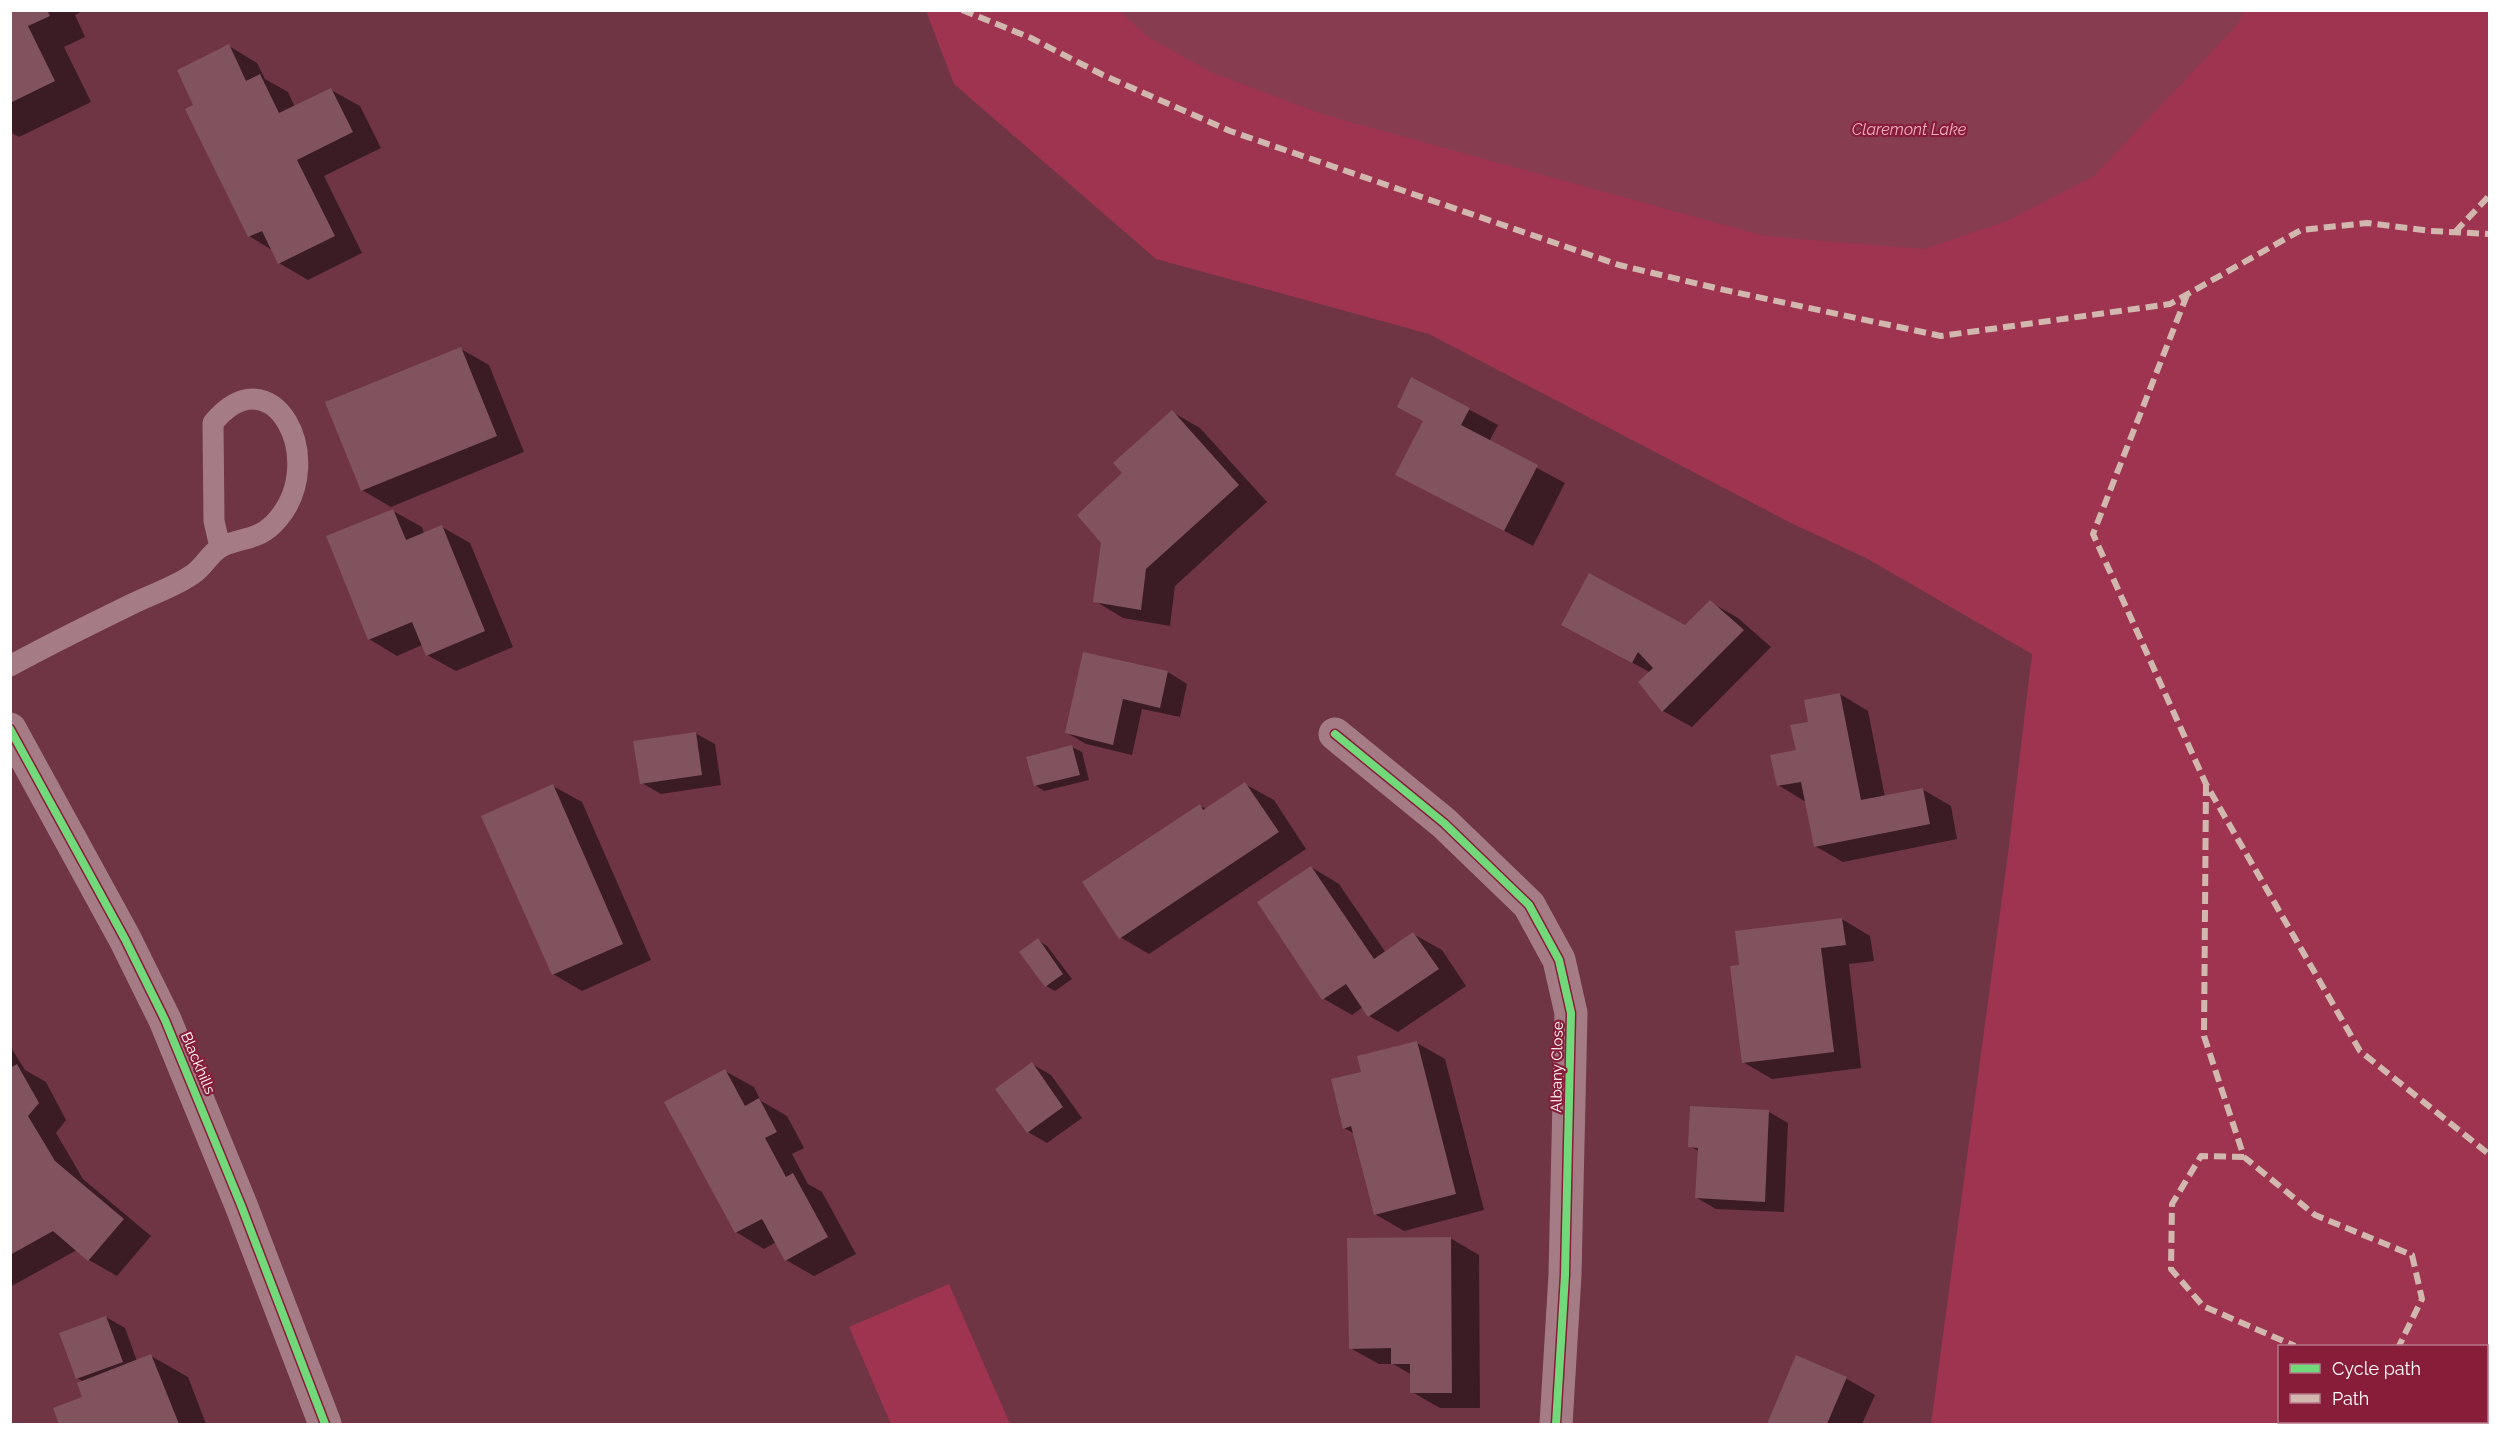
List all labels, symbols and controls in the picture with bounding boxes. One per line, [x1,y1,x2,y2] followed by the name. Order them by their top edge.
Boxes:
[1852,120,1967,139] water label: Claremont Lake
[1547,1021,1567,1113] street label: Albany Close
[177,1029,219,1097] street label: Blackhills
[2278,1345,2488,1423] legend
[2332,1358,2421,1379] text: Cycle path
[2332,1388,2369,1409] text: Path

